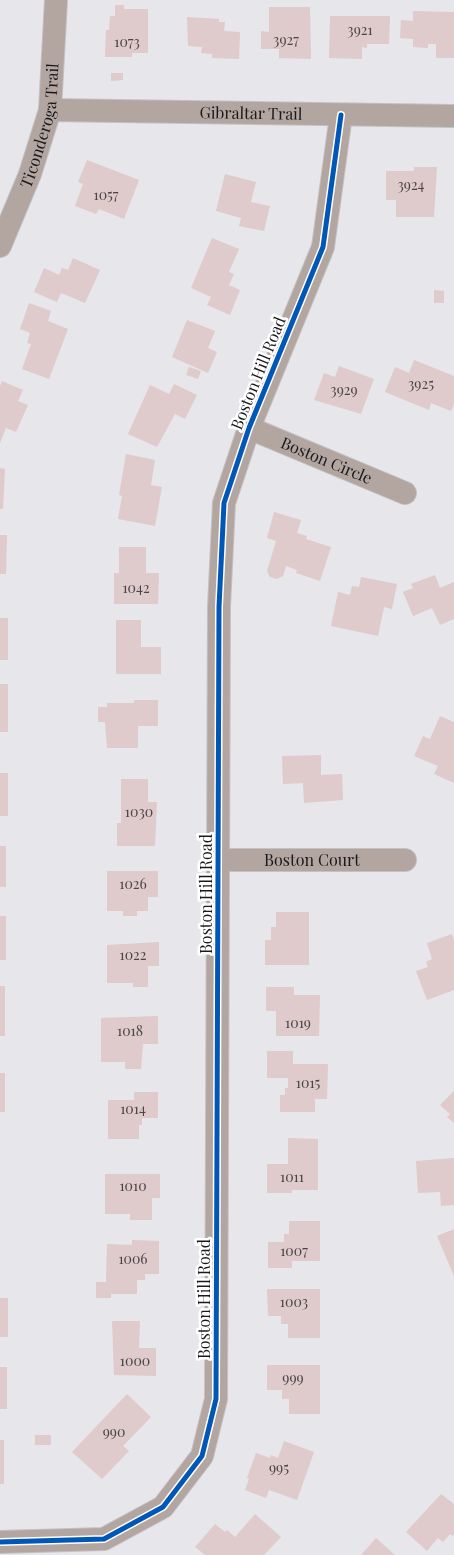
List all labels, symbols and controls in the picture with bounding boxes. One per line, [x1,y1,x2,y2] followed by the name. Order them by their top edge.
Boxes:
[347,20,373,39] house number: 3921
[273,30,299,49] house number: 3927
[114,32,140,51] house number: 1073
[15,62,63,191] street label: Ticonderoga Trail
[199,101,303,124] street label: Gibraltar Trail
[397,175,425,194] house number: 3924
[93,185,119,204] house number: 1057
[225,313,290,432] street label: Boston Hill Road
[408,374,434,393] house number: 3925
[330,380,358,399] house number: 3929
[278,432,375,488] street label: Boston Circle
[122,578,150,597] house number: 1042
[125,802,153,821] house number: 1030
[195,834,216,954] street label: Boston Hill Road
[264,849,360,870] street label: Boston Court
[119,874,147,893] house number: 1026
[120,945,147,964] house number: 1022
[285,1013,311,1032] house number: 1019
[117,1021,143,1040] house number: 1018
[296,1073,320,1092] house number: 1015
[120,1099,146,1118] house number: 1014
[280,1167,304,1186] house number: 1011
[119,1176,147,1195] house number: 1010
[193,1239,214,1359] street label: Boston Hill Road
[280,1241,308,1260] house number: 1007
[118,1249,148,1268] house number: 1006
[280,1292,308,1311] house number: 1003
[120,1351,150,1370] house number: 1000
[282,1368,304,1387] house number: 999
[103,1422,125,1441] house number: 990
[269,1458,289,1477] house number: 995

